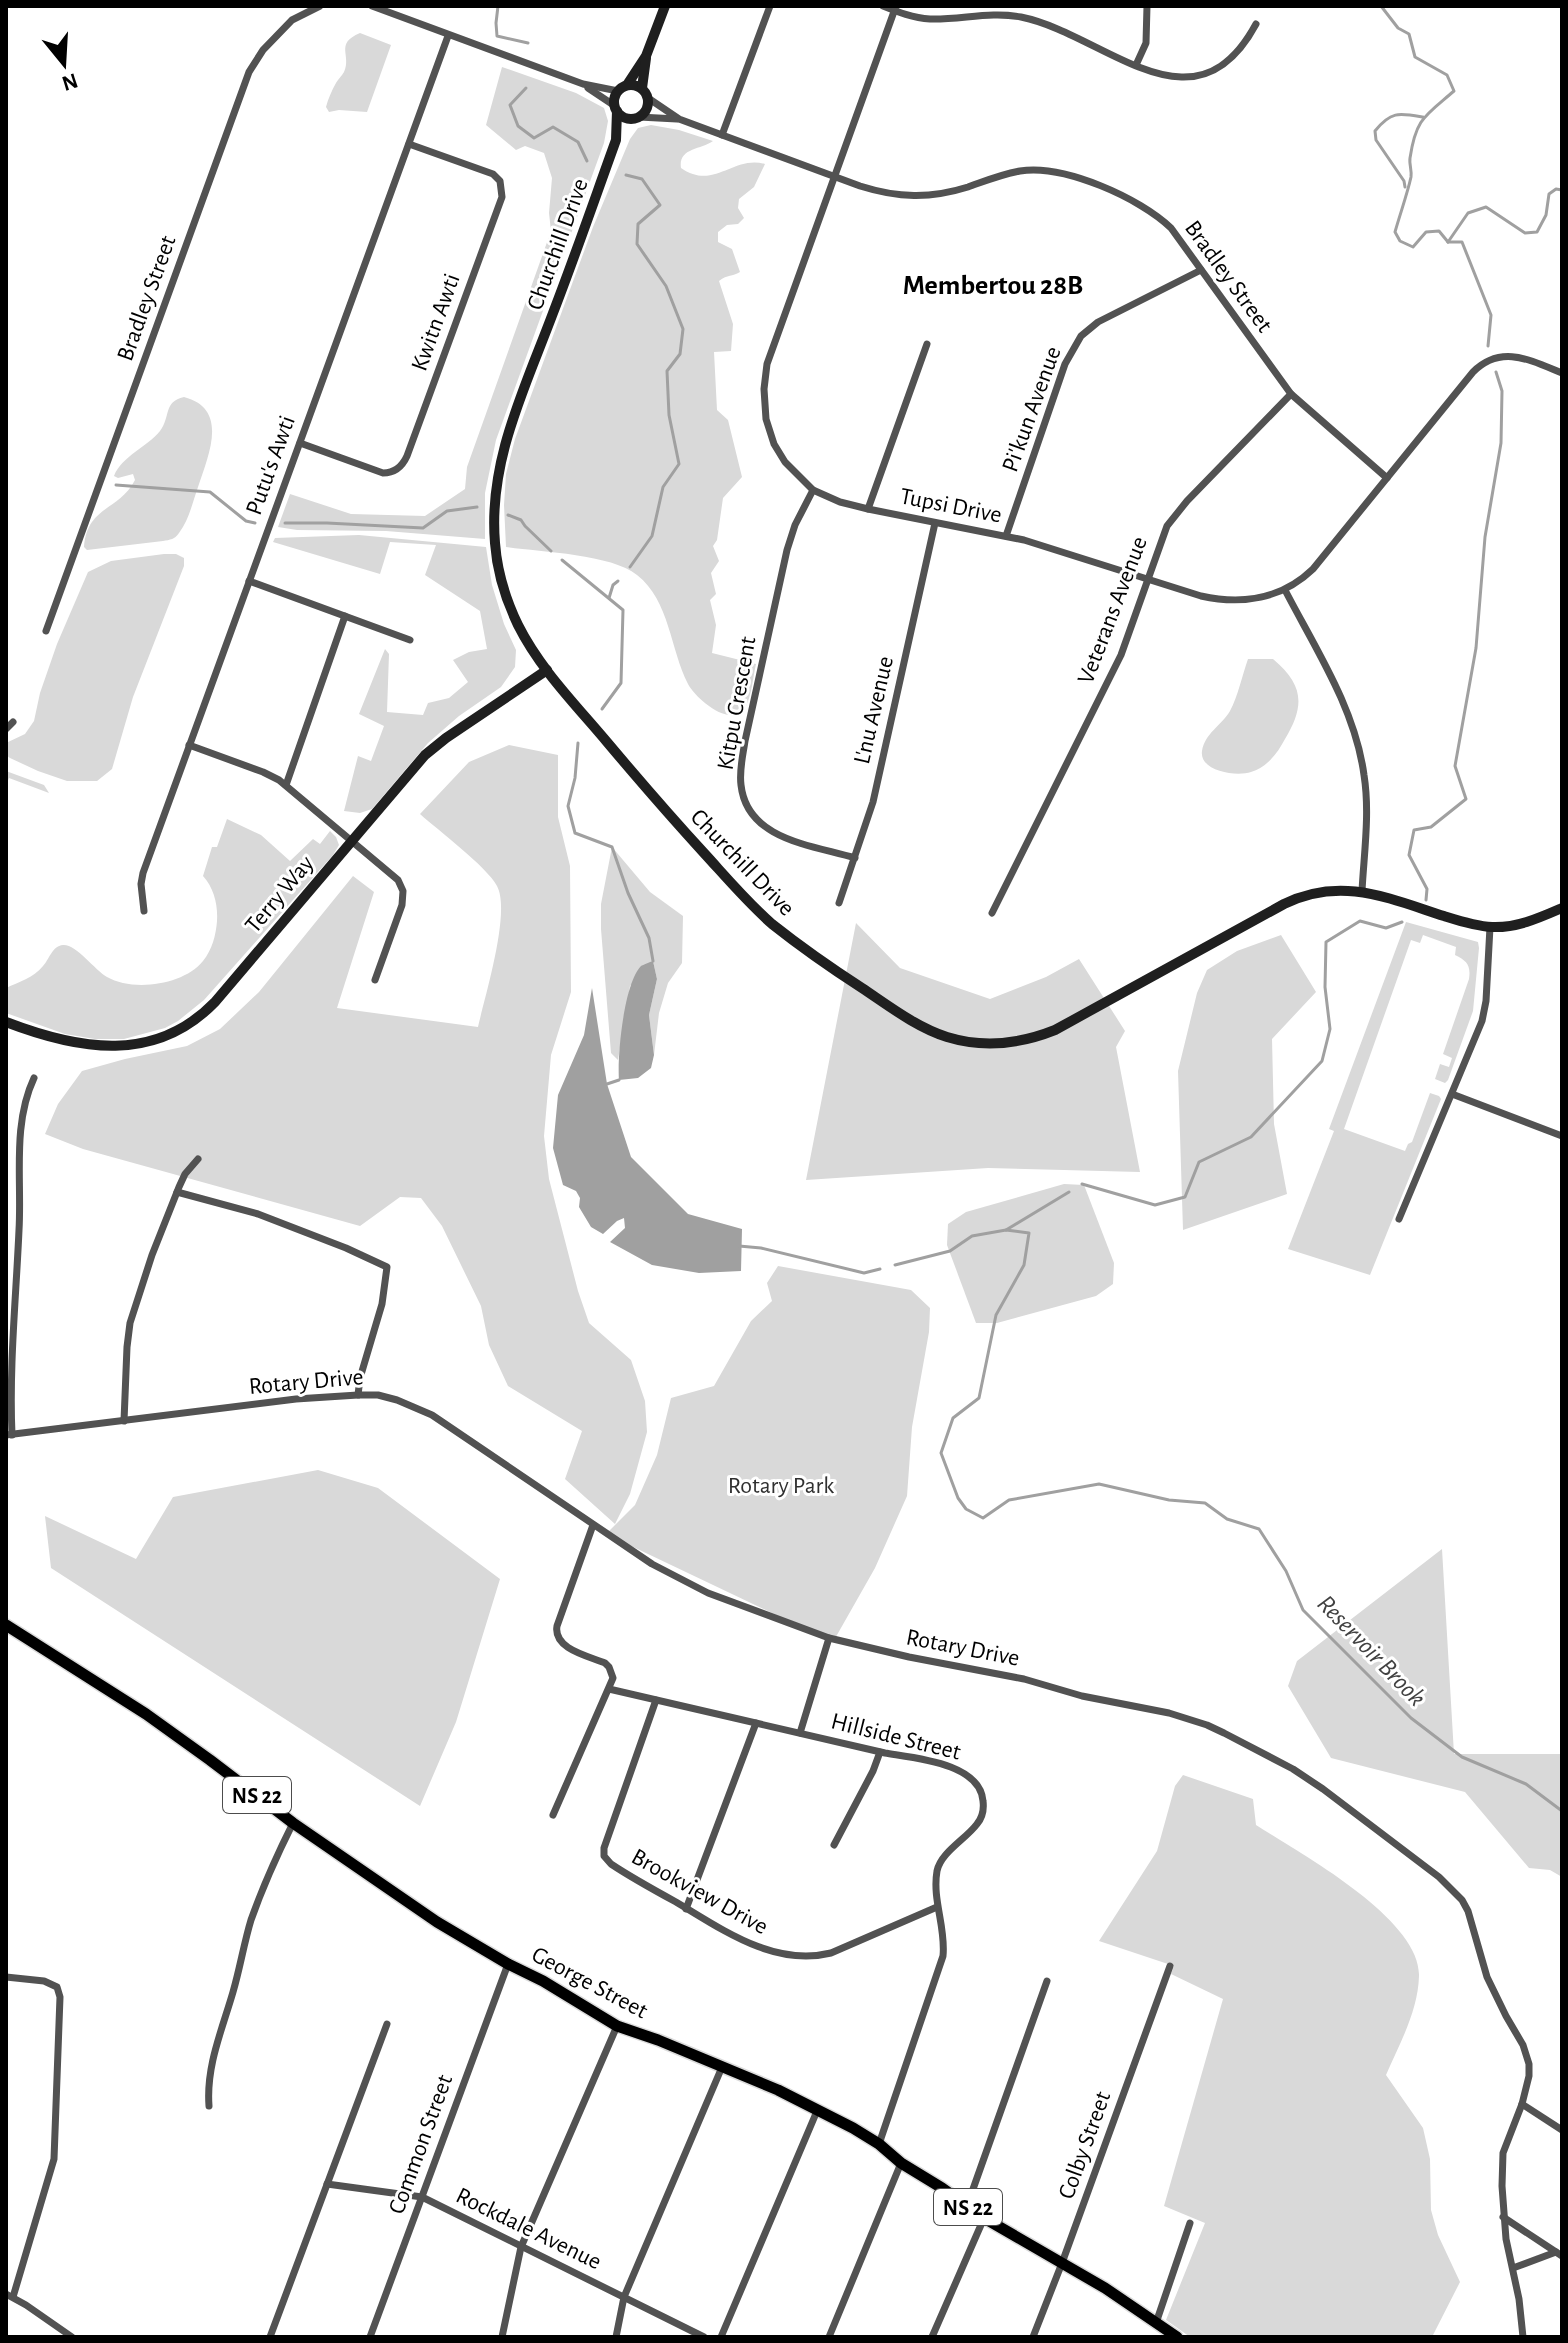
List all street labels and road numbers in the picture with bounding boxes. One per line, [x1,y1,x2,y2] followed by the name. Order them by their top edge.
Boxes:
[523,175,593,313] street label: Churchill Drive
[1180,216,1277,337] street label: Bradley Street
[113,232,181,364] street label: Bradley Street
[407,271,465,374] street label: Kwitn Awti
[998,343,1066,475] street label: Pi'kun Avenue
[242,413,300,518] street label: Putu's Awti
[898,484,1004,528] street label: Tupsi Drive
[1074,533,1152,687] street label: Veterans Avenue
[713,634,761,772] street label: Kitpu Crescent
[850,654,898,766] street label: L'nu Avenue
[686,805,799,921] street label: Churchill Drive
[241,852,319,938] street label: Terry Way
[248,1365,364,1399] street label: Rotary Drive
[904,1625,1022,1671] street label: Rotary Drive
[828,1709,963,1765] street label: Hillside Street
[223,1777,291,1813] road number: NS 22
[627,1845,772,1939] street label: Brookview Drive
[528,1942,652,2024] street label: George Street
[385,2071,457,2217] street label: Common Street
[1054,2088,1116,2202] street label: Colby Street
[452,2183,605,2274] street label: Rockdale Avenue
[934,2189,1002,2225] road number: NS 22

